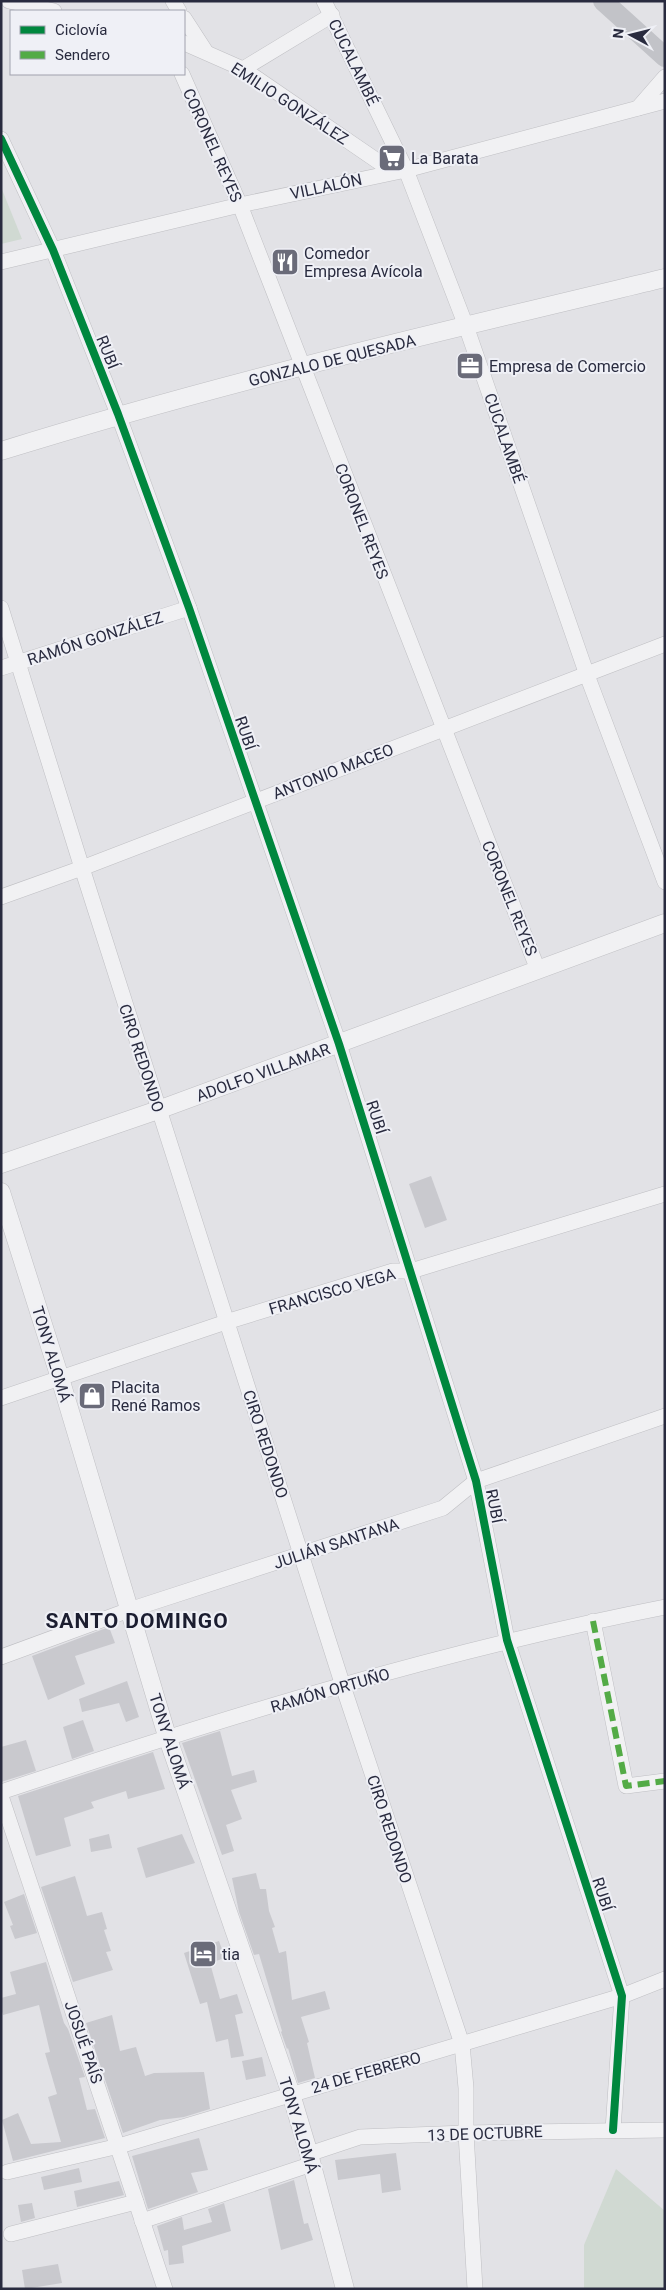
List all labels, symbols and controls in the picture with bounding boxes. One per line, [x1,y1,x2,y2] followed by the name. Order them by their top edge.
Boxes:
[10,10,185,75] legend
[606,10,656,60] north arrow
[324,16,383,109] street label: CUCALAMBÉ
[55,21,108,39] text: Ciclovía
[610,28,627,39] text: N
[55,46,110,64] text: Sendero
[227,58,352,148] street label: EMILIO GONZÁLEZ
[179,85,246,205] street label: CORONEL REYES
[377,143,407,173] supermarket icon: La Barata
[411,149,479,168] place label: La Barata
[288,169,364,203] street label: VILLALÓN
[304,244,423,281] place label: Comedor Empresa Avícola
[270,247,300,277] restaurant icon: Comedor Empresa Avícola
[247,330,418,390] street label: GONZALO DE QUESADA
[92,333,123,372] street label: RUBÍ
[455,351,485,381] office icon: Empresa de Comercio
[489,357,646,376] place label: Empresa de Comercio
[480,391,529,486] street label: CUCALAMBÉ
[331,461,392,582] street label: CORONEL REYES
[25,607,165,669] street label: RAMÓN GONZÁLEZ
[231,714,260,753] street label: RUBÍ
[270,740,396,803] street label: ANTONIO MACEO
[478,838,541,959] street label: CORONEL REYES
[115,1001,168,1115] street label: CIRO REDONDO
[194,1039,333,1106] street label: ADOLFO VILLAMAR
[362,1098,391,1137] street label: RUBÍ
[267,1264,398,1319] street label: FRANCISCO VEGA
[28,1304,75,1405] street label: TONY ALOMÁ
[111,1378,201,1415] place label: Placita René Ramos
[77,1381,107,1411] shop icon: Placita René Ramos
[239,1387,292,1501] street label: CIRO REDONDO
[482,1487,507,1526] street label: RUBÍ
[271,1514,402,1573] street label: JULIÁN SANTANA
[45,1609,229,1633] district label: SANTO DOMINGO
[268,1663,392,1717] street label: RAMÓN ORTUÑO
[145,1691,194,1792] street label: TONY ALOMÁ
[363,1772,416,1886] street label: CIRO REDONDO
[588,1875,617,1914] street label: RUBÍ
[188,1939,218,1969] hotel icon: tia
[222,1945,240,1964] place label: tia
[61,1998,107,2086] street label: JOSUÉ PAÍS
[309,2048,423,2097] street label: 24 DE FEBRERO
[275,2075,322,2176] street label: TONY ALOMÁ
[427,2122,543,2145] street label: 13 DE OCTUBRE

